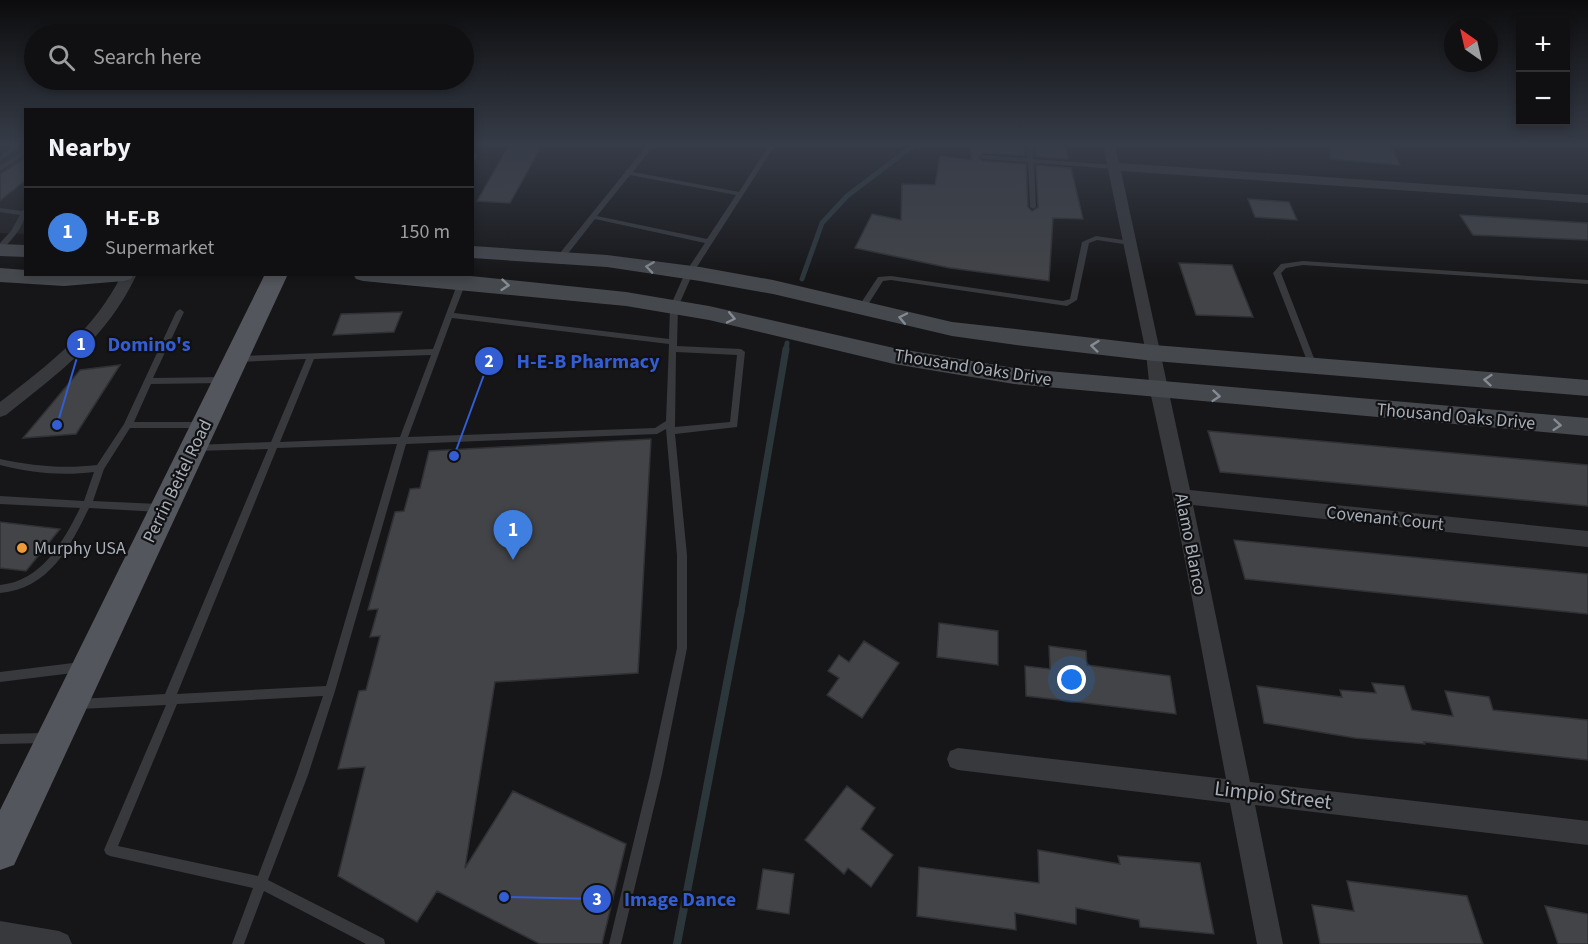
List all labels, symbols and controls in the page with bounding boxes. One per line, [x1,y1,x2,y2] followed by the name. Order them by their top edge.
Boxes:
[1444,18,1498,72] north arrow
[1516,18,1570,126] map controls
[1516,18,1570,72] button: +
[24,24,474,90] search box
[45,41,78,74] icon: search
[93,41,201,73] text: Search here
[1516,72,1570,126] button: −
[48,129,131,166] text: Nearby
[105,202,160,234] text: H-E-B
[62,218,73,246] text: 1
[400,218,450,246] text: 150 m
[105,234,214,262] text: Supermarket
[645,262,655,274] one-way arrow
[500,279,509,292] one-way arrow
[726,310,736,323] one-way arrow
[898,313,908,326] one-way arrow
[66,325,203,363] callout: Domino's
[107,331,191,359] text: Domino's
[76,332,86,357] text: 1
[1091,340,1100,353] one-way arrow
[474,342,671,380] callout: H-E-B Pharmacy
[892,343,1054,392] street label: Thousand Oaks Drive
[516,348,660,376] text: H-E-B Pharmacy
[484,349,494,374] text: 2
[1483,374,1492,387] one-way arrow
[1212,389,1221,402] one-way arrow
[1376,397,1536,436] street label: Thousand Oaks Drive
[137,415,218,547] street label: Perrin Beitel Road
[1553,418,1562,431] one-way arrow
[1168,491,1213,597] street label: Alamo Blanco
[1325,500,1445,537] street label: Covenant Court
[494,510,532,560] pin: 1
[34,536,126,561] place label: Murphy USA
[15,541,29,555] marker: Murphy USA
[1057,665,1086,694] your location
[1213,773,1333,817] street label: Limpio Street
[582,880,748,918] callout: Image Dance
[624,886,736,914] text: Image Dance
[592,887,602,912] text: 3

